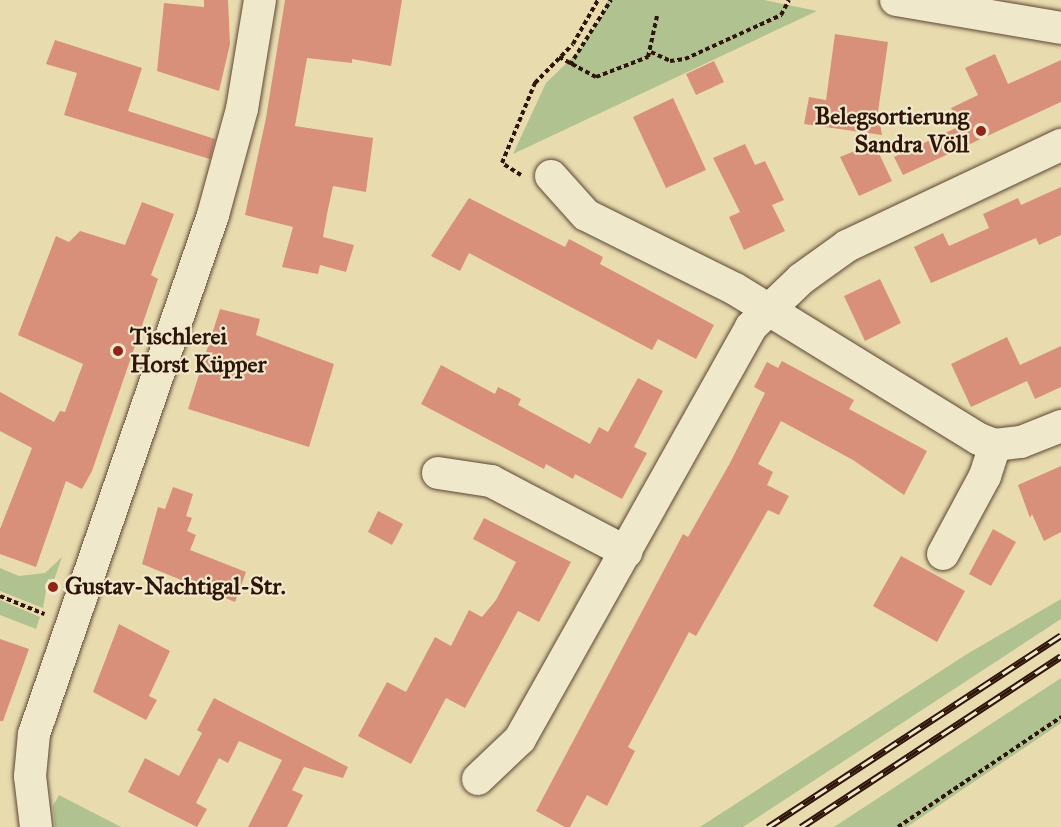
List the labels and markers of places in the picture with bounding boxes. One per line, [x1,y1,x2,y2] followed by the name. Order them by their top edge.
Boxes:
[815,103,969,159] place label: Belegsortierung Sandra Völl
[974,124,988,138] marker: Belegsortierung Sandra Völl
[130,323,267,379] place label: Tischlerei Horst Küpper
[111,344,125,358] marker: Tischlerei Horst Küpper
[65,573,286,601] place label: Gustav-Nachtigal-Str.
[46,580,60,594] marker: Gustav-Nachtigal-Str.

